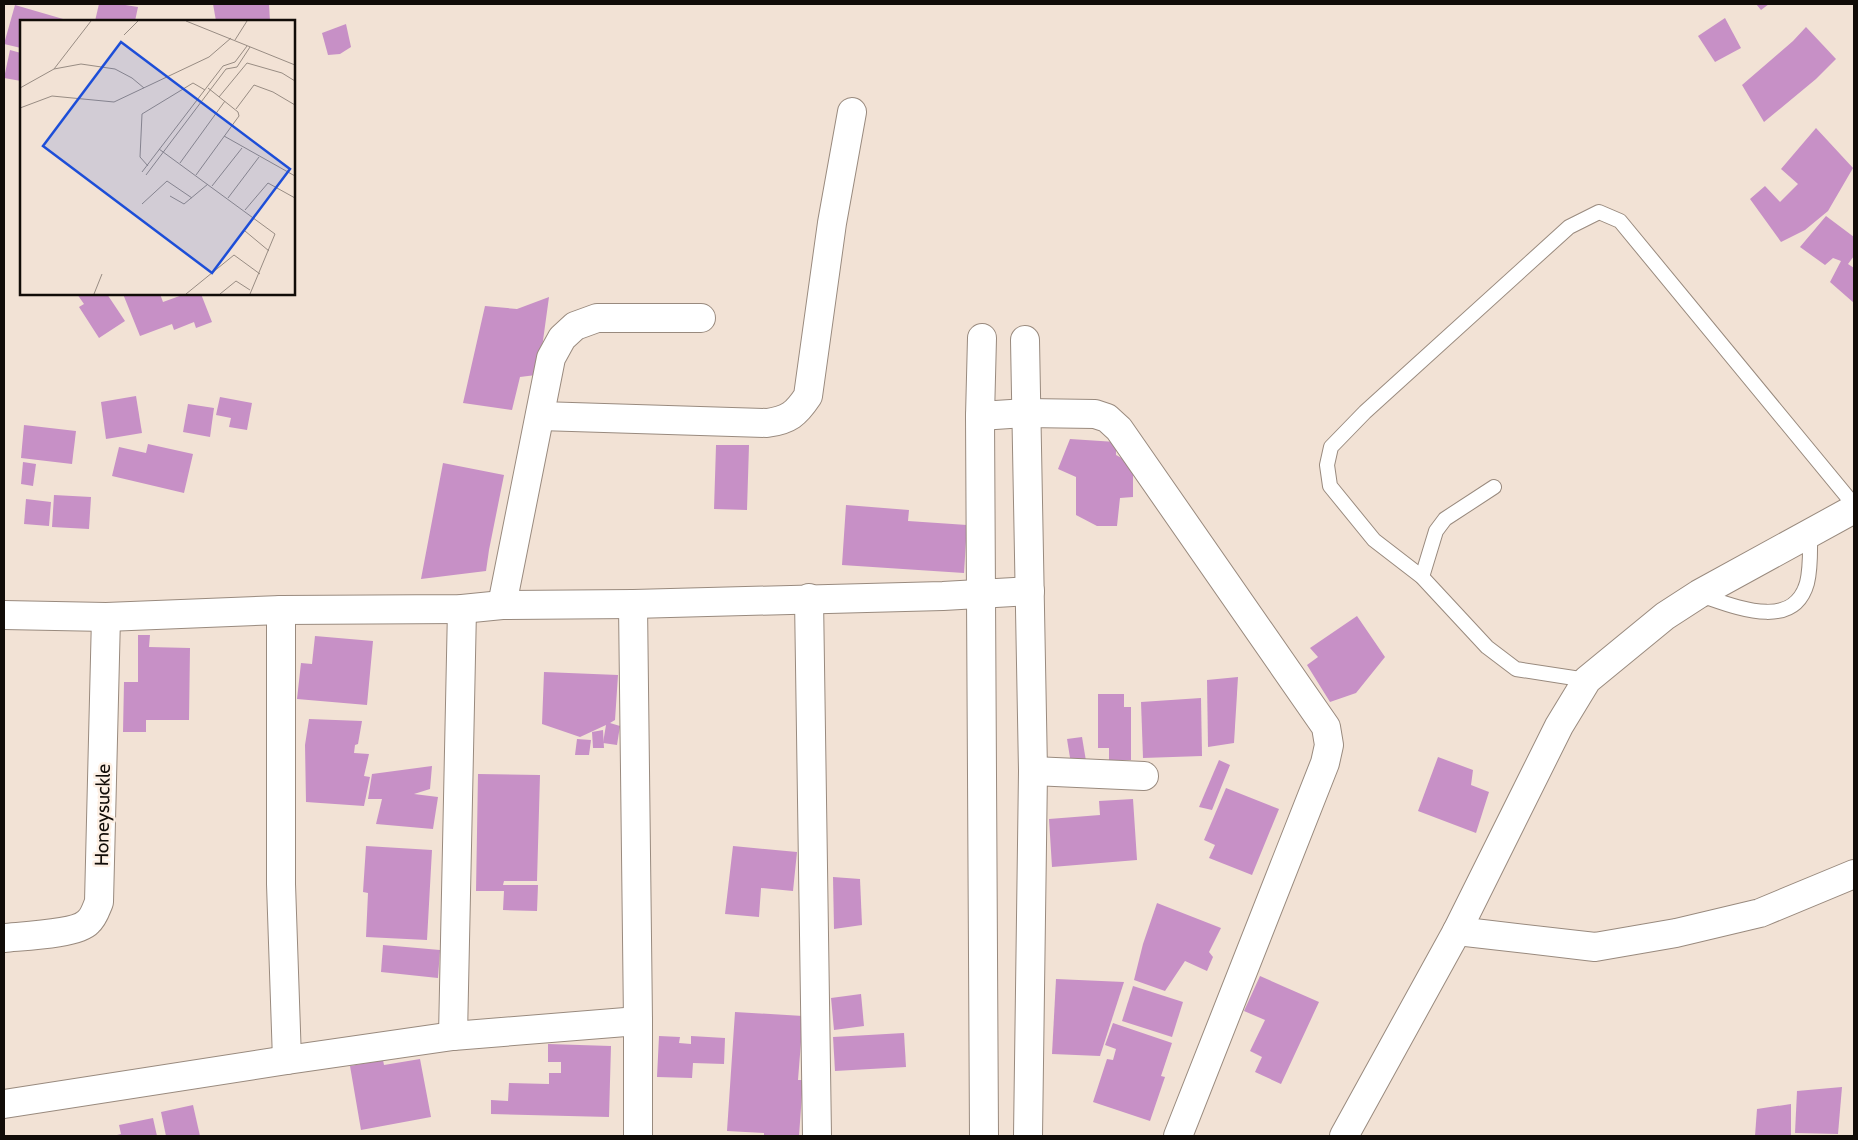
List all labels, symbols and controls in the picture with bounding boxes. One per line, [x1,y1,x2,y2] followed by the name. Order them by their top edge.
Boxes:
[20,20,295,295] inset map
[90,763,115,866] street label: Honeysuckle

